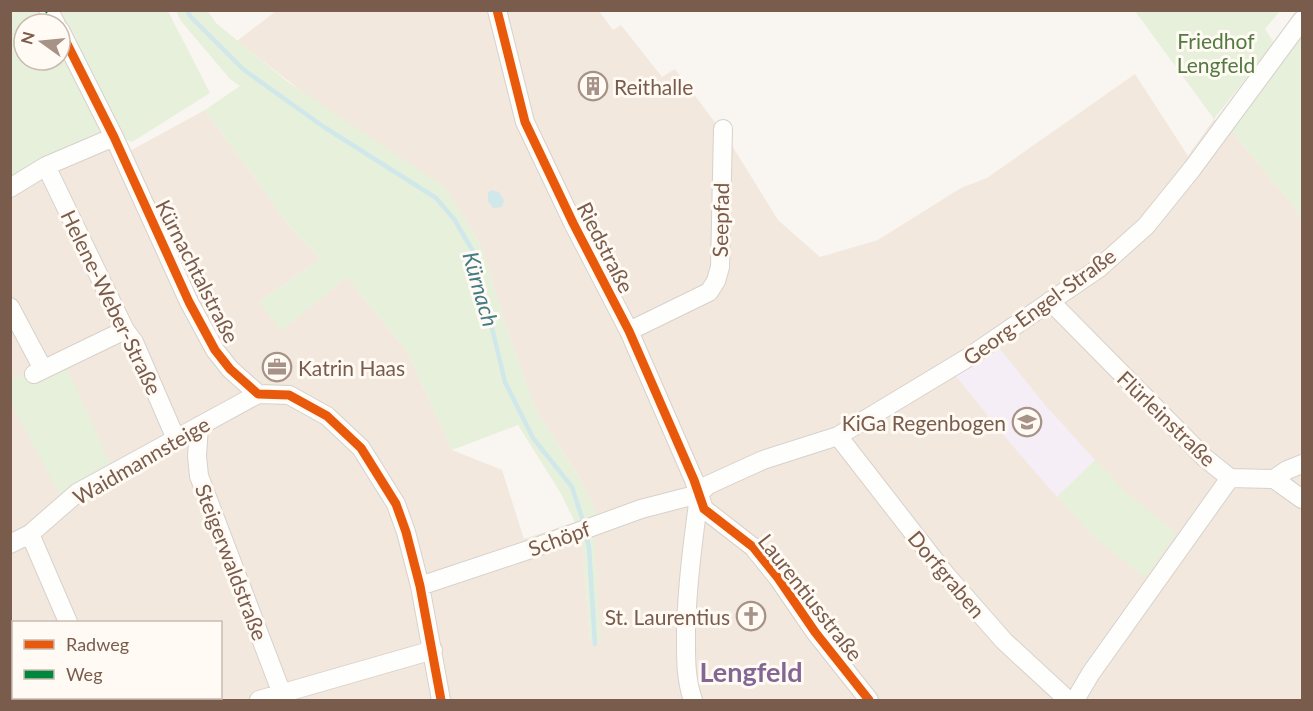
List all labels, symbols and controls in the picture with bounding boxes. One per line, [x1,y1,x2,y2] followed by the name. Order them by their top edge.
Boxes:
[12,12,72,72] north arrow
[1177,28,1255,77] park label: Friedhof Lengfeld
[16,30,38,46] text: N
[577,70,609,102] building icon: Reithalle
[614,74,693,99] place label: Reithalle
[707,182,733,258] street label: Seepfad
[151,195,245,347] street label: Kürnachtalstraße
[572,197,640,297] street label: Riedstraße
[56,206,168,398] street label: Helene-Weber-Straße
[958,242,1120,370] street label: Georg-Engel-Straße
[457,248,505,330] water label: Kürnach
[261,351,293,383] office icon: Katrin Haas
[298,355,405,380] place label: Katrin Haas
[1113,365,1221,471] street label: Flürleinstraße
[1011,406,1043,438] school or university icon: KiGa Regenbogen
[842,410,1006,435] place label: KiGa Regenbogen
[68,411,214,509] street label: Waidmannsteige
[191,480,273,644] street label: Steigerwaldstraße
[525,515,594,561] street label: Schöpf
[903,525,991,623] street label: Dorfgraben
[754,528,868,666] street label: Laurentiusstraße
[735,600,767,632] church icon: St. Laurentius
[605,604,730,629] place label: St. Laurentius
[12,621,222,699] legend
[66,633,129,655] text: Radweg
[700,655,803,688] district label: Lengfeld
[66,663,103,685] text: Weg

